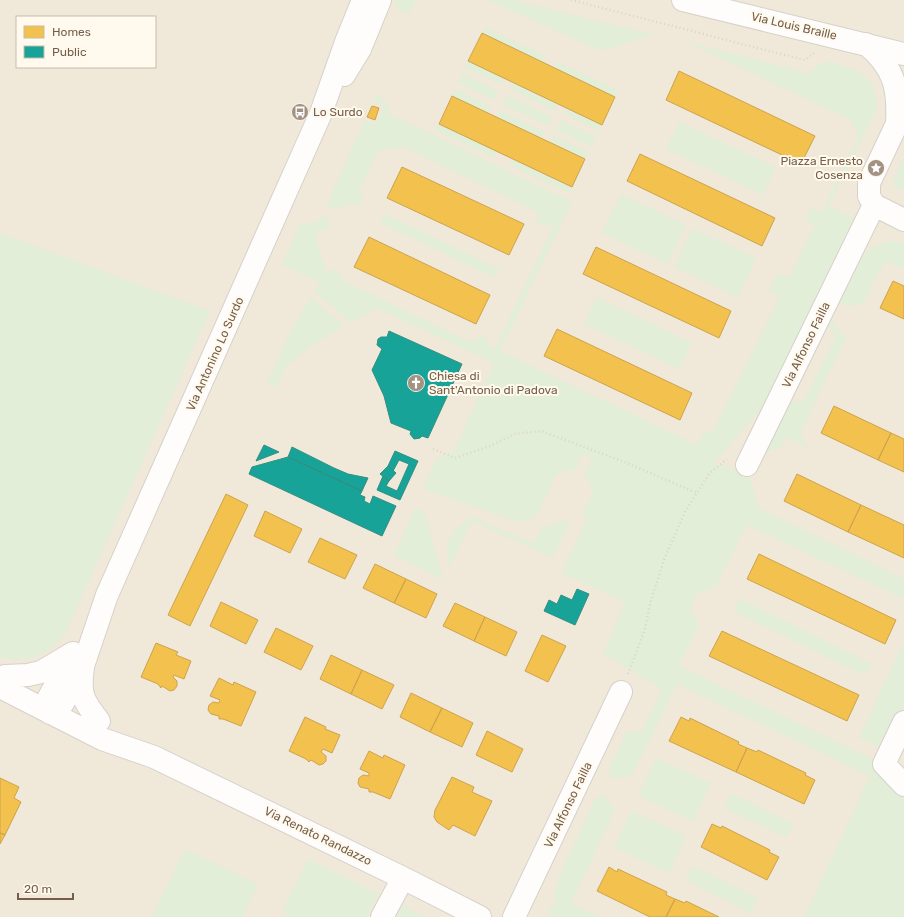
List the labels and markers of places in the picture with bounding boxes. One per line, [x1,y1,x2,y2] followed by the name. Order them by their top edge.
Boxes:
[290,102,310,122] bus stop icon: Lo Surdo
[313,105,363,119] place label: Lo Surdo
[780,154,863,182] place label: Piazza Ernesto Cosenza
[866,158,886,178] place icon: Piazza Ernesto Cosenza
[429,369,558,397] place label: Chiesa di Sant'Antonio di Padova
[406,373,426,393] church icon: Chiesa di Sant'Antonio di Padova

